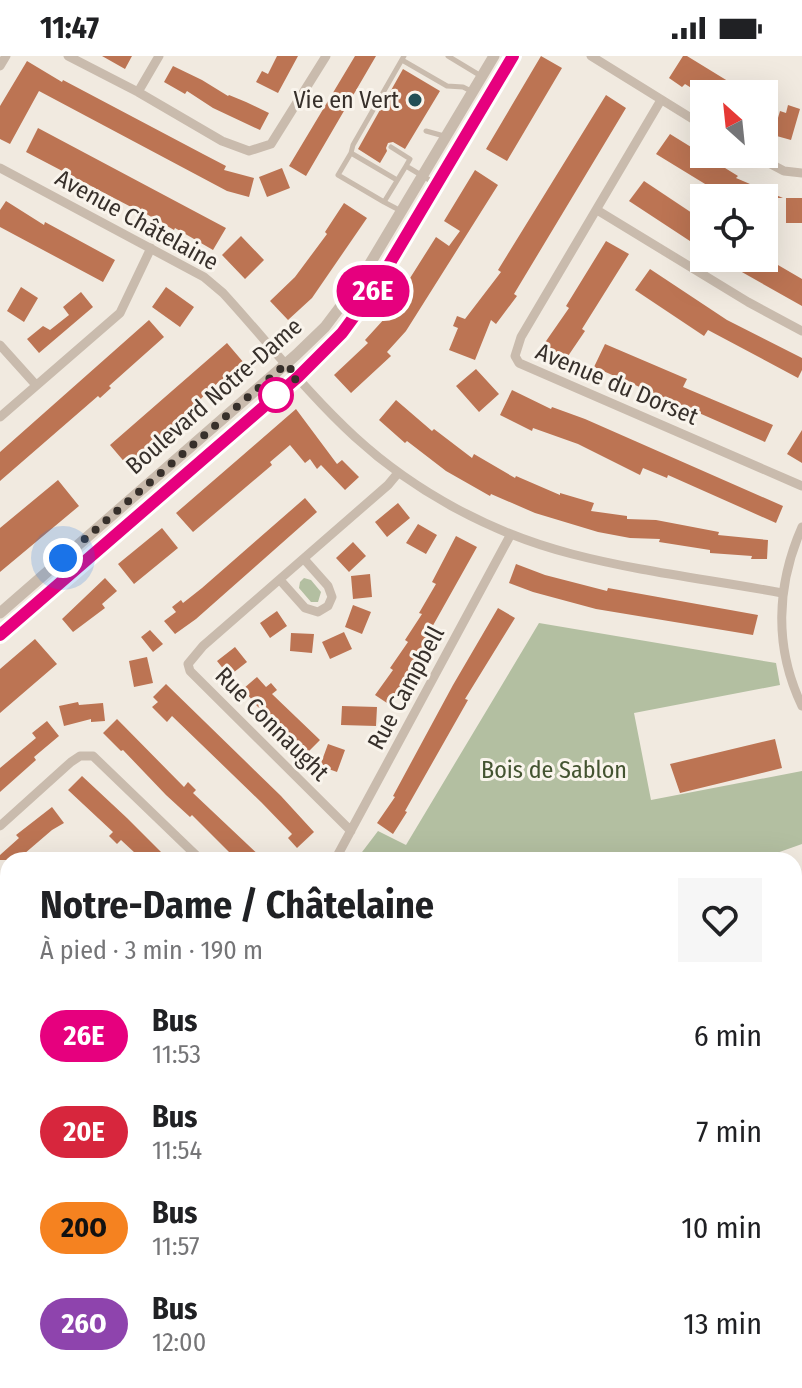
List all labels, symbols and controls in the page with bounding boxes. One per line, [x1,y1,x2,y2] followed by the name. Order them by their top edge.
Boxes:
[40,10,99,46] text: 11:47
[690,80,778,168] north arrow
[690,80,778,272] map controls
[293,86,399,114] place label: Vie en Vert
[406,91,424,109] marker: Vie en Vert
[51,164,223,276] street label: Avenue Châtelaine
[690,184,778,272] button: locate
[327,265,419,317] line badge: 26E
[353,274,393,307] text: 26E
[120,312,308,480] street label: Boulevard Notre-Dame
[532,337,702,431] street label: Avenue du Dorset
[259,378,293,412] unlabelled marker
[43,538,83,578] your location
[362,622,450,754] street label: Rue Campbell
[209,661,335,787] street label: Rue Connaught
[481,756,627,784] park label: Bois de Sablon
[678,878,762,962] button: heart
[40,882,434,928] text: Notre-Dame / Châtelaine
[40,935,263,966] text: À pied · 3 min · 190 m
[152,1003,197,1039] text: Bus
[694,1018,762,1054] text: 6 min
[64,1019,104,1052] text: 26E
[152,1039,201,1070] text: 11:53
[152,1099,197,1135] text: Bus
[696,1114,762,1150] text: 7 min
[63,1115,105,1148] text: 20E
[152,1135,202,1166] text: 11:54
[152,1195,197,1231] text: Bus
[681,1210,762,1246] text: 10 min
[61,1211,107,1244] text: 20O
[152,1231,199,1262] text: 11:57
[152,1291,197,1327] text: Bus
[683,1306,762,1342] text: 13 min
[61,1307,107,1340] text: 26O
[152,1327,206,1358] text: 12:00

